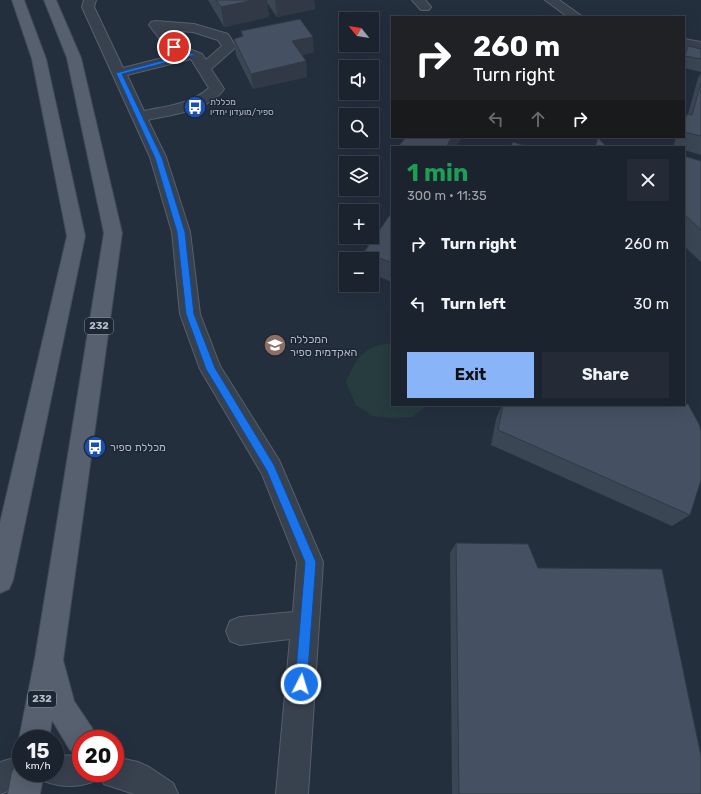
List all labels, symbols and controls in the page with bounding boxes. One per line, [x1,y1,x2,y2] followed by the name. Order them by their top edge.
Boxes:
[339,12,379,52] north arrow
[339,12,379,292] map controls
[157,30,191,64] pin
[473,30,560,63] text: 260 m
[407,32,459,84] icon: right
[163,36,185,58] icon: arrive
[339,60,379,100] button: sound
[473,64,555,86] text: Turn right
[182,94,208,120] bus stop icon: מכללת ספיר/מועדון יחדיו
[210,97,274,117] place label: מכללת ספיר/מועדון יחדיו
[339,108,379,148] button: search
[485,108,507,130] icon: left
[527,108,549,130] icon: ahead
[569,108,591,130] icon: right
[339,156,379,196] button: layers
[407,159,468,187] text: 1 min
[627,159,669,201] button: close
[407,188,487,203] text: 300 m · 11:35
[339,204,379,244] button: +
[407,233,429,255] icon: right
[441,235,516,253] text: Turn right
[625,235,669,253] text: 260 m
[339,252,379,292] button: −
[407,293,429,315] icon: left
[441,295,506,313] text: Turn left
[633,295,669,313] text: 30 m
[85,318,113,334] road number: 232
[262,332,288,358] school or university icon: המכללה האקדמית ספיר
[290,333,357,359] place label: המכללה האקדמית ספיר
[407,352,534,398] button: Exit
[542,352,669,398] button: Share
[82,434,108,460] bus stop icon: מכללת ספיר
[110,441,166,454] place label: מכללת ספיר
[280,663,322,705] position arrow
[28,691,56,707] road number: 232
[72,730,124,782] speed limit sign: 20
[27,739,49,763] text: 15
[26,760,50,772] text: km/h

